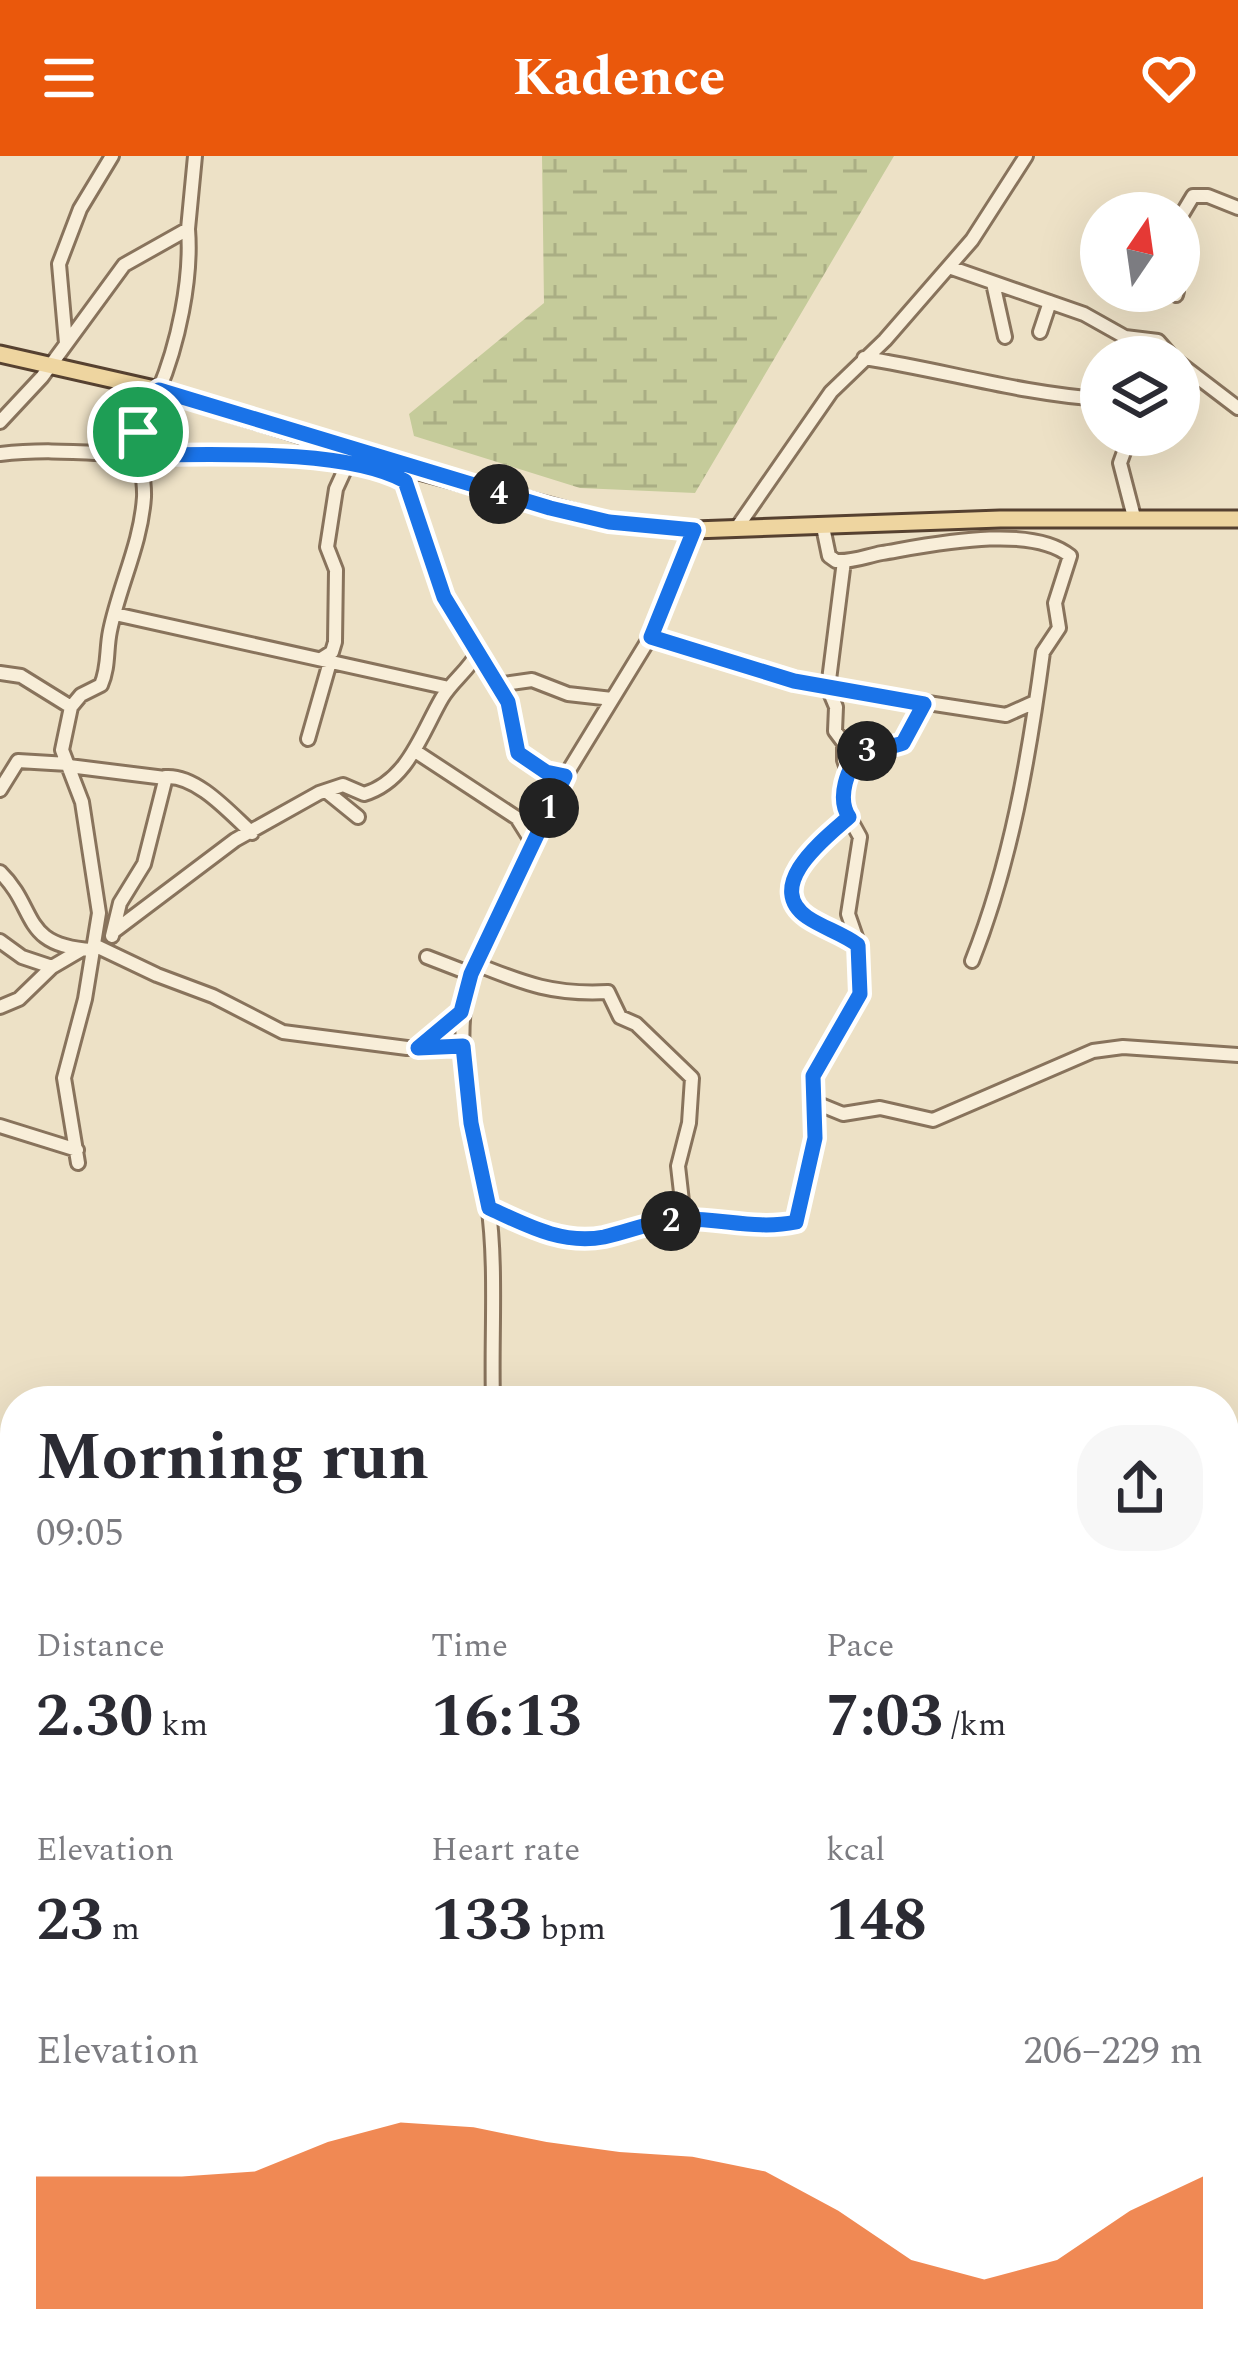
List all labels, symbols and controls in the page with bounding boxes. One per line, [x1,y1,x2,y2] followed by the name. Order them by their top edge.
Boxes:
[512,37,726,119] text: Kadence
[36,45,102,111] icon: menu
[1136,45,1202,111] icon: heart
[1080,192,1200,312] north arrow
[1080,192,1200,456] map controls
[1080,336,1200,456] button: layers
[87,381,189,483] pin
[105,399,171,465] icon: arrive
[469,464,529,524] pin: 4
[490,469,508,519] text: 4
[837,721,897,781] pin: 3
[858,726,876,776] text: 3
[519,778,579,838] pin: 1
[540,783,558,833] text: 1
[641,1191,701,1251] pin: 2
[662,1196,680,1246] text: 2
[36,1408,429,1509] text: Morning run
[1077,1425,1203,1551] button: share
[36,1504,124,1563] text: 09:05
[36,1621,165,1671] text: Distance
[431,1621,508,1671] text: Time
[826,1621,894,1671] text: Pace
[36,1671,153,1763] text: 2.30
[431,1671,582,1763] text: 16:13
[826,1671,943,1763] text: 7:03
[153,1700,208,1750] text: km
[943,1700,1006,1750] text: /km
[36,1825,174,1875] text: Elevation
[431,1825,580,1875] text: Heart rate
[826,1825,885,1875] text: kcal
[36,1875,103,1967] text: 23
[431,1875,532,1967] text: 133
[826,1875,927,1967] text: 148
[103,1904,140,1954] text: m
[532,1904,606,1954] text: bpm
[36,2022,199,2081] text: Elevation
[1023,2022,1203,2081] text: 206–229 m

